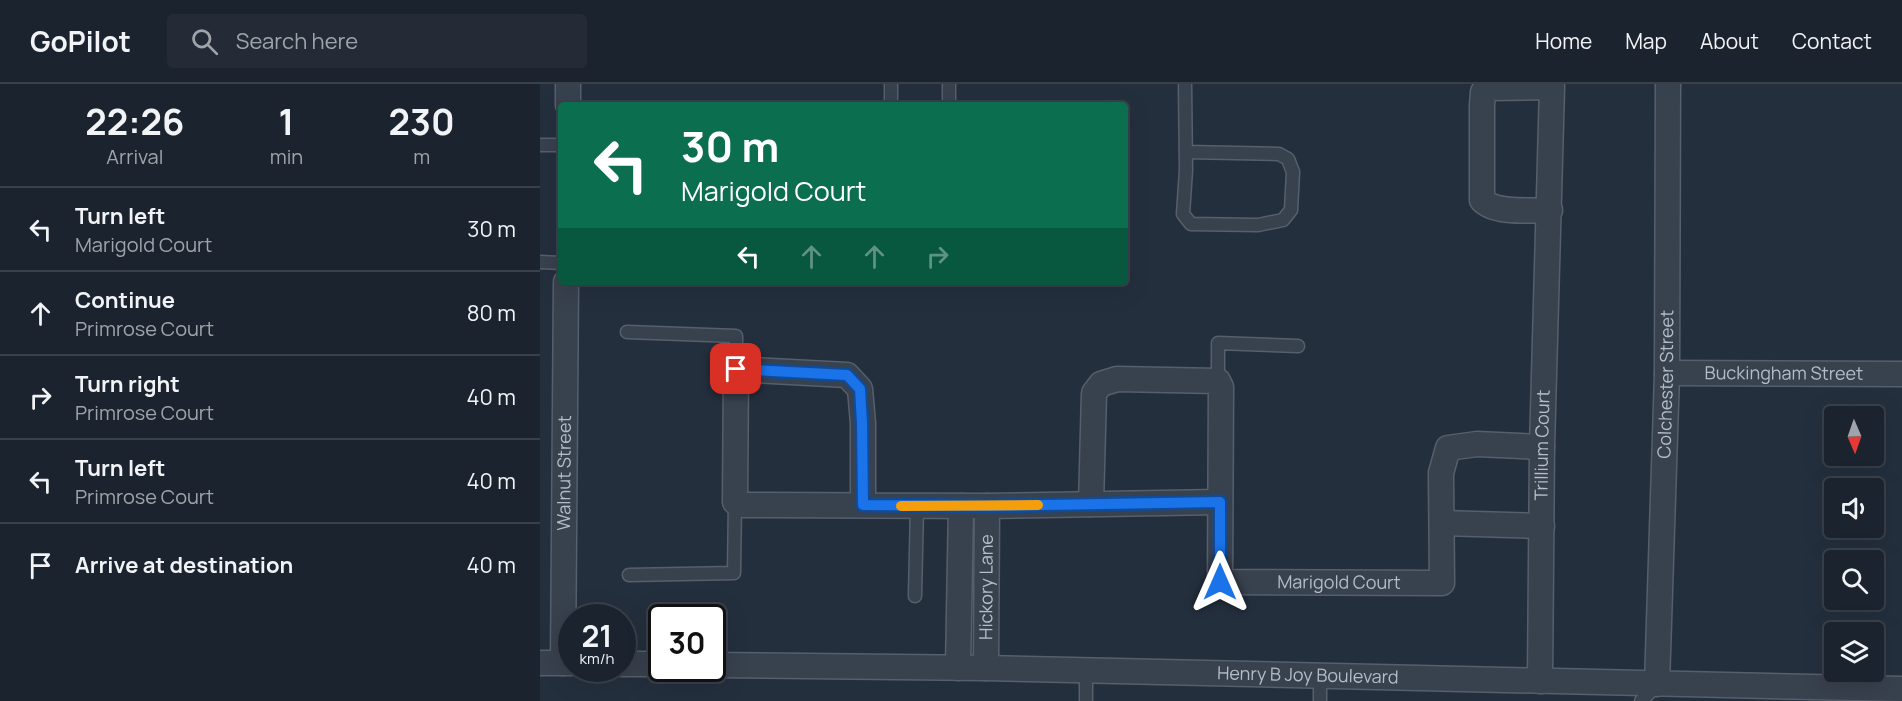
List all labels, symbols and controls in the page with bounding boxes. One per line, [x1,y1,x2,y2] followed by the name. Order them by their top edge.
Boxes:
[167,14,587,68] search box
[30,22,131,60] text: GoPilot
[188,25,221,58] icon: search
[236,26,358,56] text: Search here
[1535,27,1592,55] text: Home
[1625,27,1667,55] text: Map
[1700,27,1759,55] text: About
[1792,27,1872,55] text: Contact
[85,97,184,146] text: 22:26
[279,97,294,146] text: 1
[389,97,455,146] text: 230
[681,117,779,175] text: 30 m
[582,126,660,204] icon: left
[106,143,163,170] text: Arrival
[270,143,303,170] text: min
[413,143,430,170] text: m
[681,172,866,209] text: Marigold Court
[75,201,165,231] text: Turn left
[24,213,57,246] icon: left
[467,214,516,244] text: 30 m
[75,231,212,258] text: Marigold Court
[732,240,765,273] icon: left
[795,240,828,273] icon: ahead
[858,240,891,273] icon: ahead
[921,240,954,273] icon: right
[75,285,175,315] text: Continue
[24,297,57,330] icon: ahead
[467,298,516,328] text: 80 m
[1651,310,1678,459] street label: Colchester Street
[75,315,214,342] text: Primrose Court
[710,343,761,394] pin
[719,352,752,385] icon: arrive
[1705,360,1863,385] street label: Buckingham Street
[75,369,180,399] text: Turn right
[24,381,57,414] icon: right
[467,382,516,412] text: 40 m
[1529,389,1555,500] street label: Trillium Court
[75,399,214,426] text: Primrose Court
[1824,406,1884,466] north arrow
[1824,406,1884,682] map controls
[551,415,576,531] street label: Walnut Street
[75,453,165,483] text: Turn left
[24,465,57,498] icon: left
[467,466,516,496] text: 40 m
[1824,478,1884,538] button: sound
[75,483,214,510] text: Primrose Court
[973,534,998,640] street label: Hickory Lane
[24,549,57,582] icon: arrive
[75,550,293,580] text: Arrive at destination
[467,550,516,580] text: 40 m
[1188,550,1252,614] position arrow
[1824,550,1884,610] button: search
[1277,569,1401,594] street label: Marigold Court
[648,604,726,682] speed limit sign: 30
[581,615,613,656] text: 21
[1824,622,1884,682] button: layers
[580,648,614,669] text: km/h
[1217,660,1399,688] street label: Henry B Joy Boulevard

